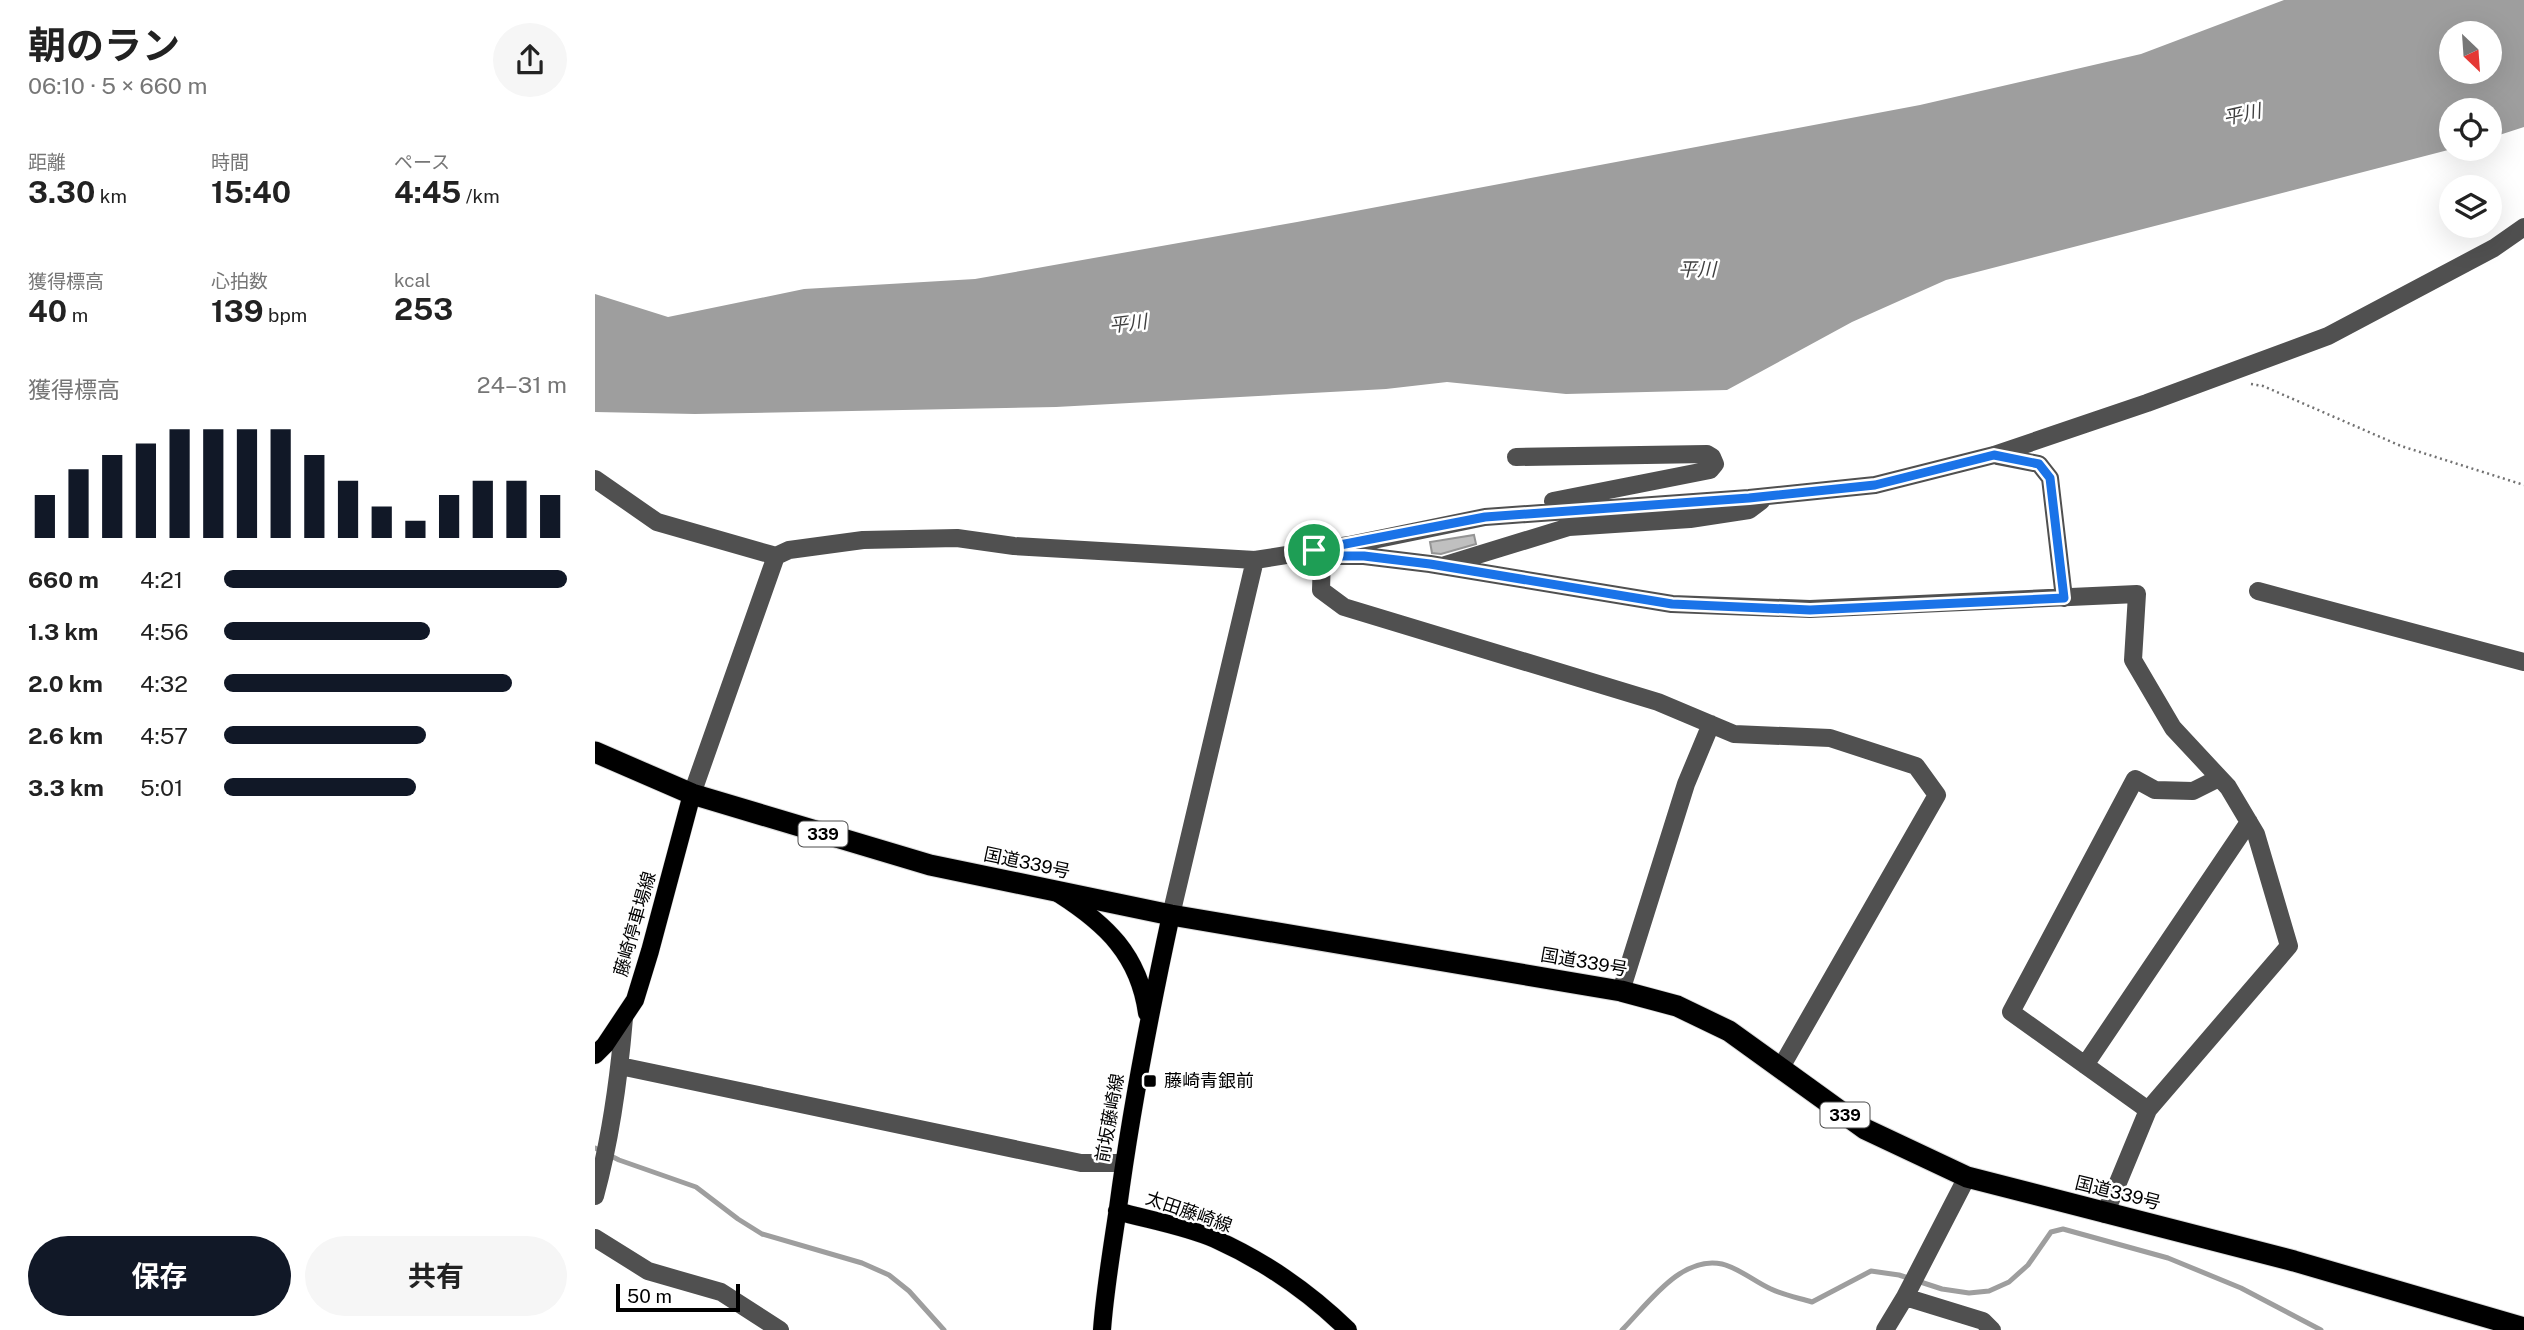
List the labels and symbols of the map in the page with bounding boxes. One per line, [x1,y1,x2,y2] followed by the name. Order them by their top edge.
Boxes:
[2439,21,2503,84] north arrow
[2221,99,2265,129] water label: 平川
[1678,258,1718,280] water label: 平川
[1108,310,1150,336] water label: 平川
[1284,520,1344,580] pin
[799,821,847,846] road number: 339
[982,843,1072,882] street label: 国道339号
[610,869,659,979] street label: 藤崎停車場線
[1539,944,1629,979] street label: 国道339号
[1164,1070,1254,1091] place label: 藤崎青銀前
[1091,1072,1128,1164] street label: 前坂藤崎線
[1142,1073,1158,1089] marker: 藤崎青銀前
[1821,1102,1869,1128] road number: 339
[2073,1172,2163,1213] street label: 国道339号
[1143,1187,1235,1236] street label: 太田藤崎線
[616,1281,740,1313] scale bar

